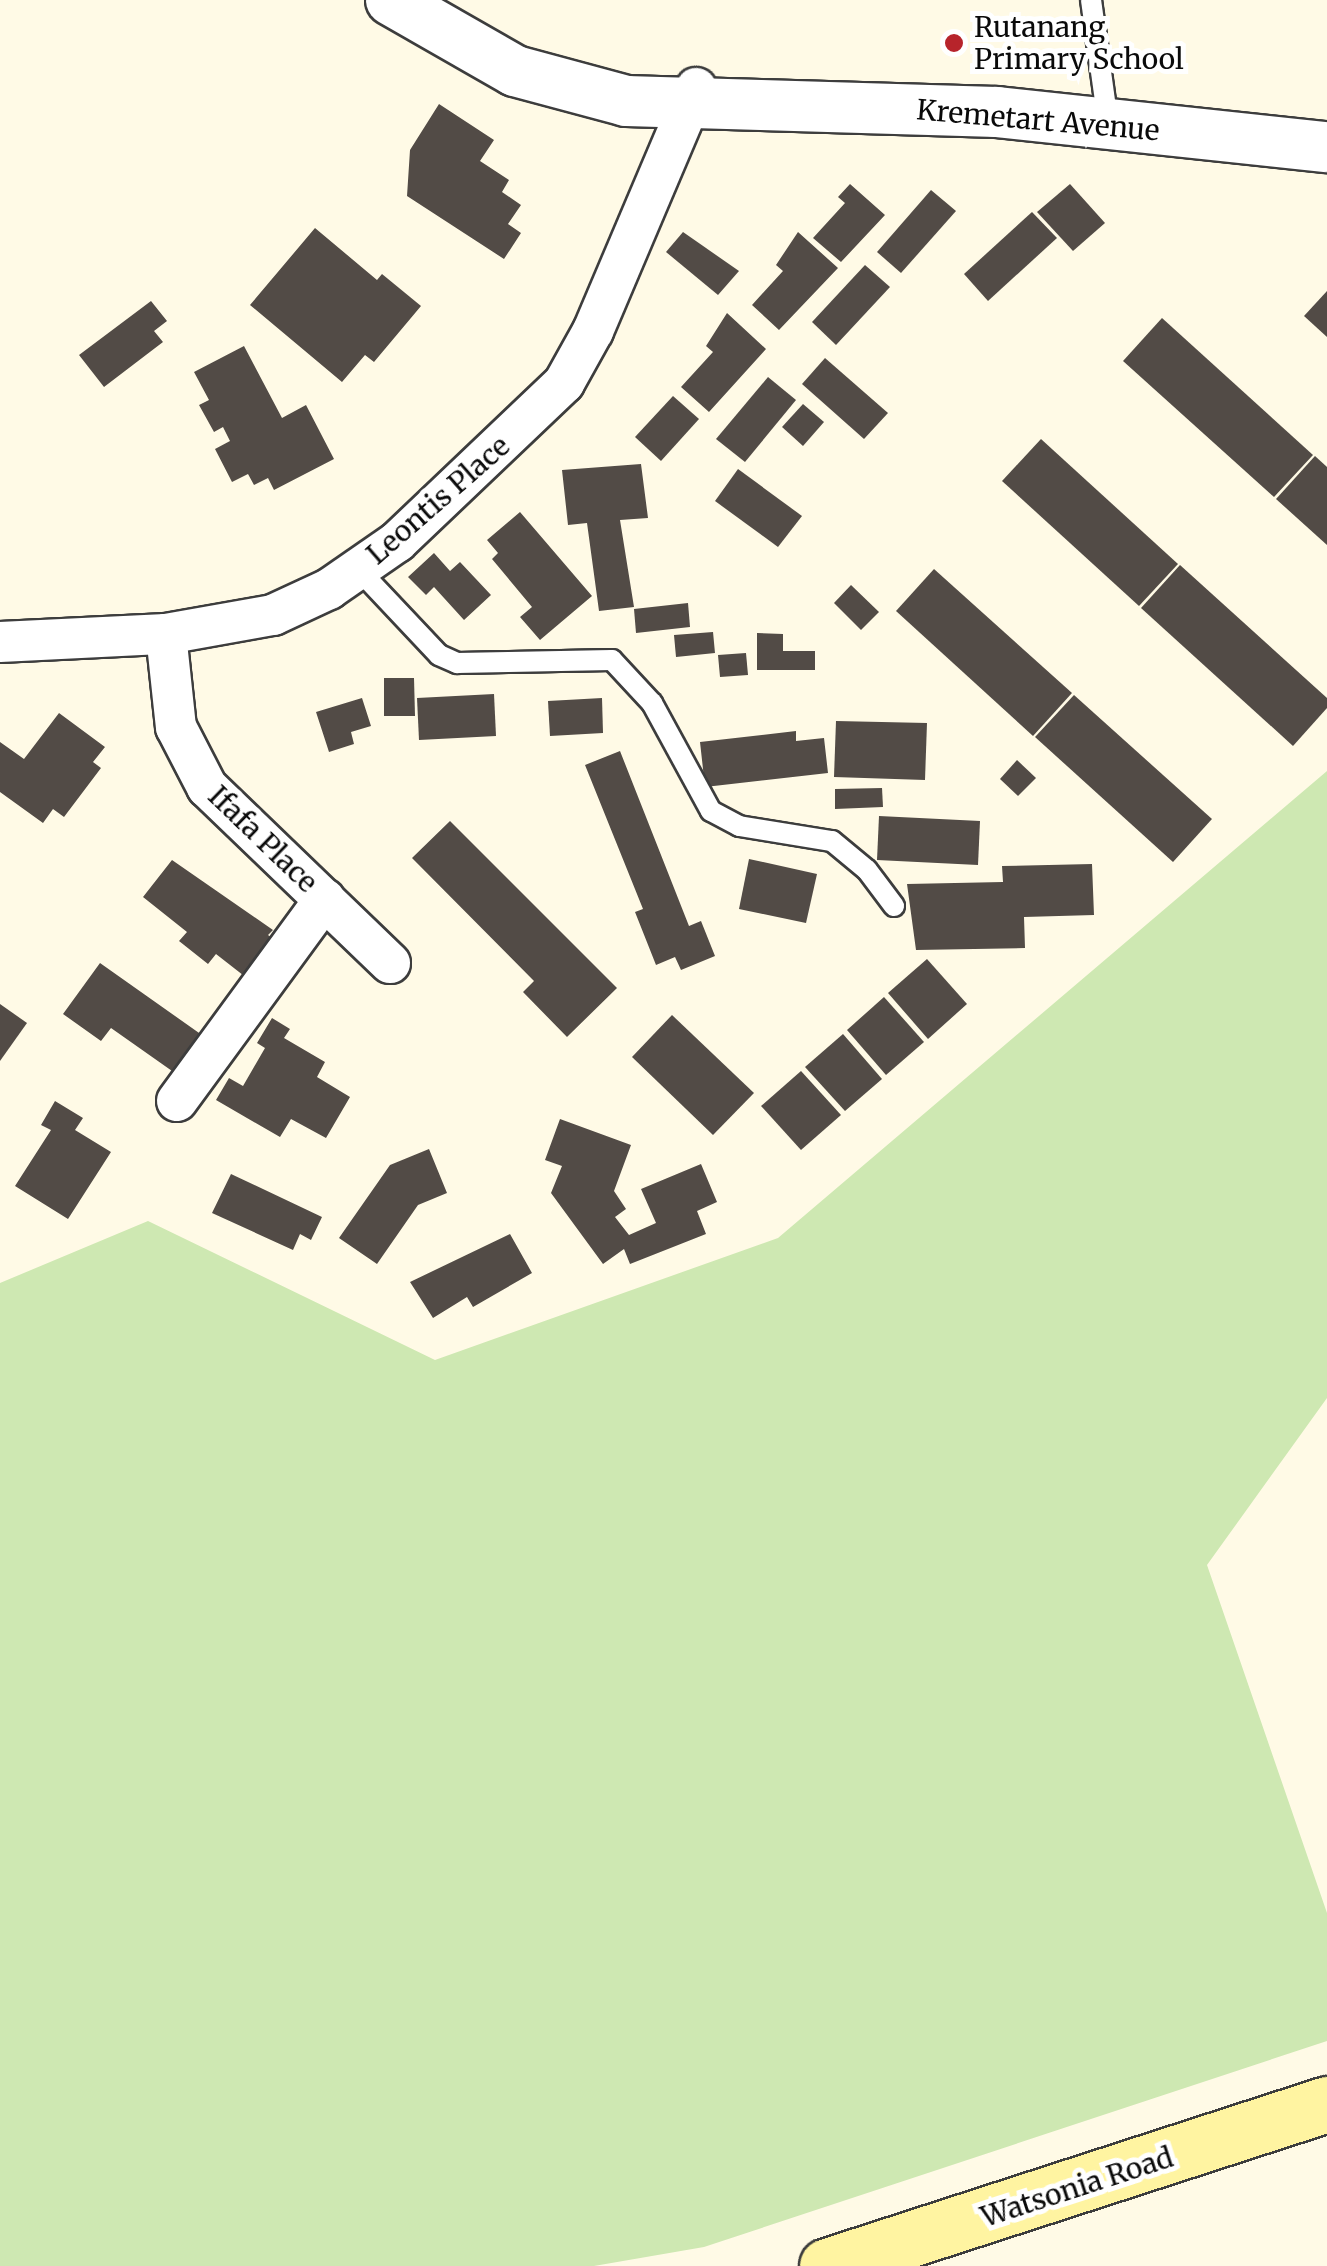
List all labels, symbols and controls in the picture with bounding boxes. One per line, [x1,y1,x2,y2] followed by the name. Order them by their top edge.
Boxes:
[974,10,1184,76] place label: Rutanang Primary School
[943,32,965,54] marker: Rutanang Primary School
[915,93,1161,147] street label: Kremetart Avenue
[360,429,516,571] street label: Leontis Place
[202,779,324,899] street label: Ifafa Place
[977,2140,1177,2234] street label: Watsonia Road

